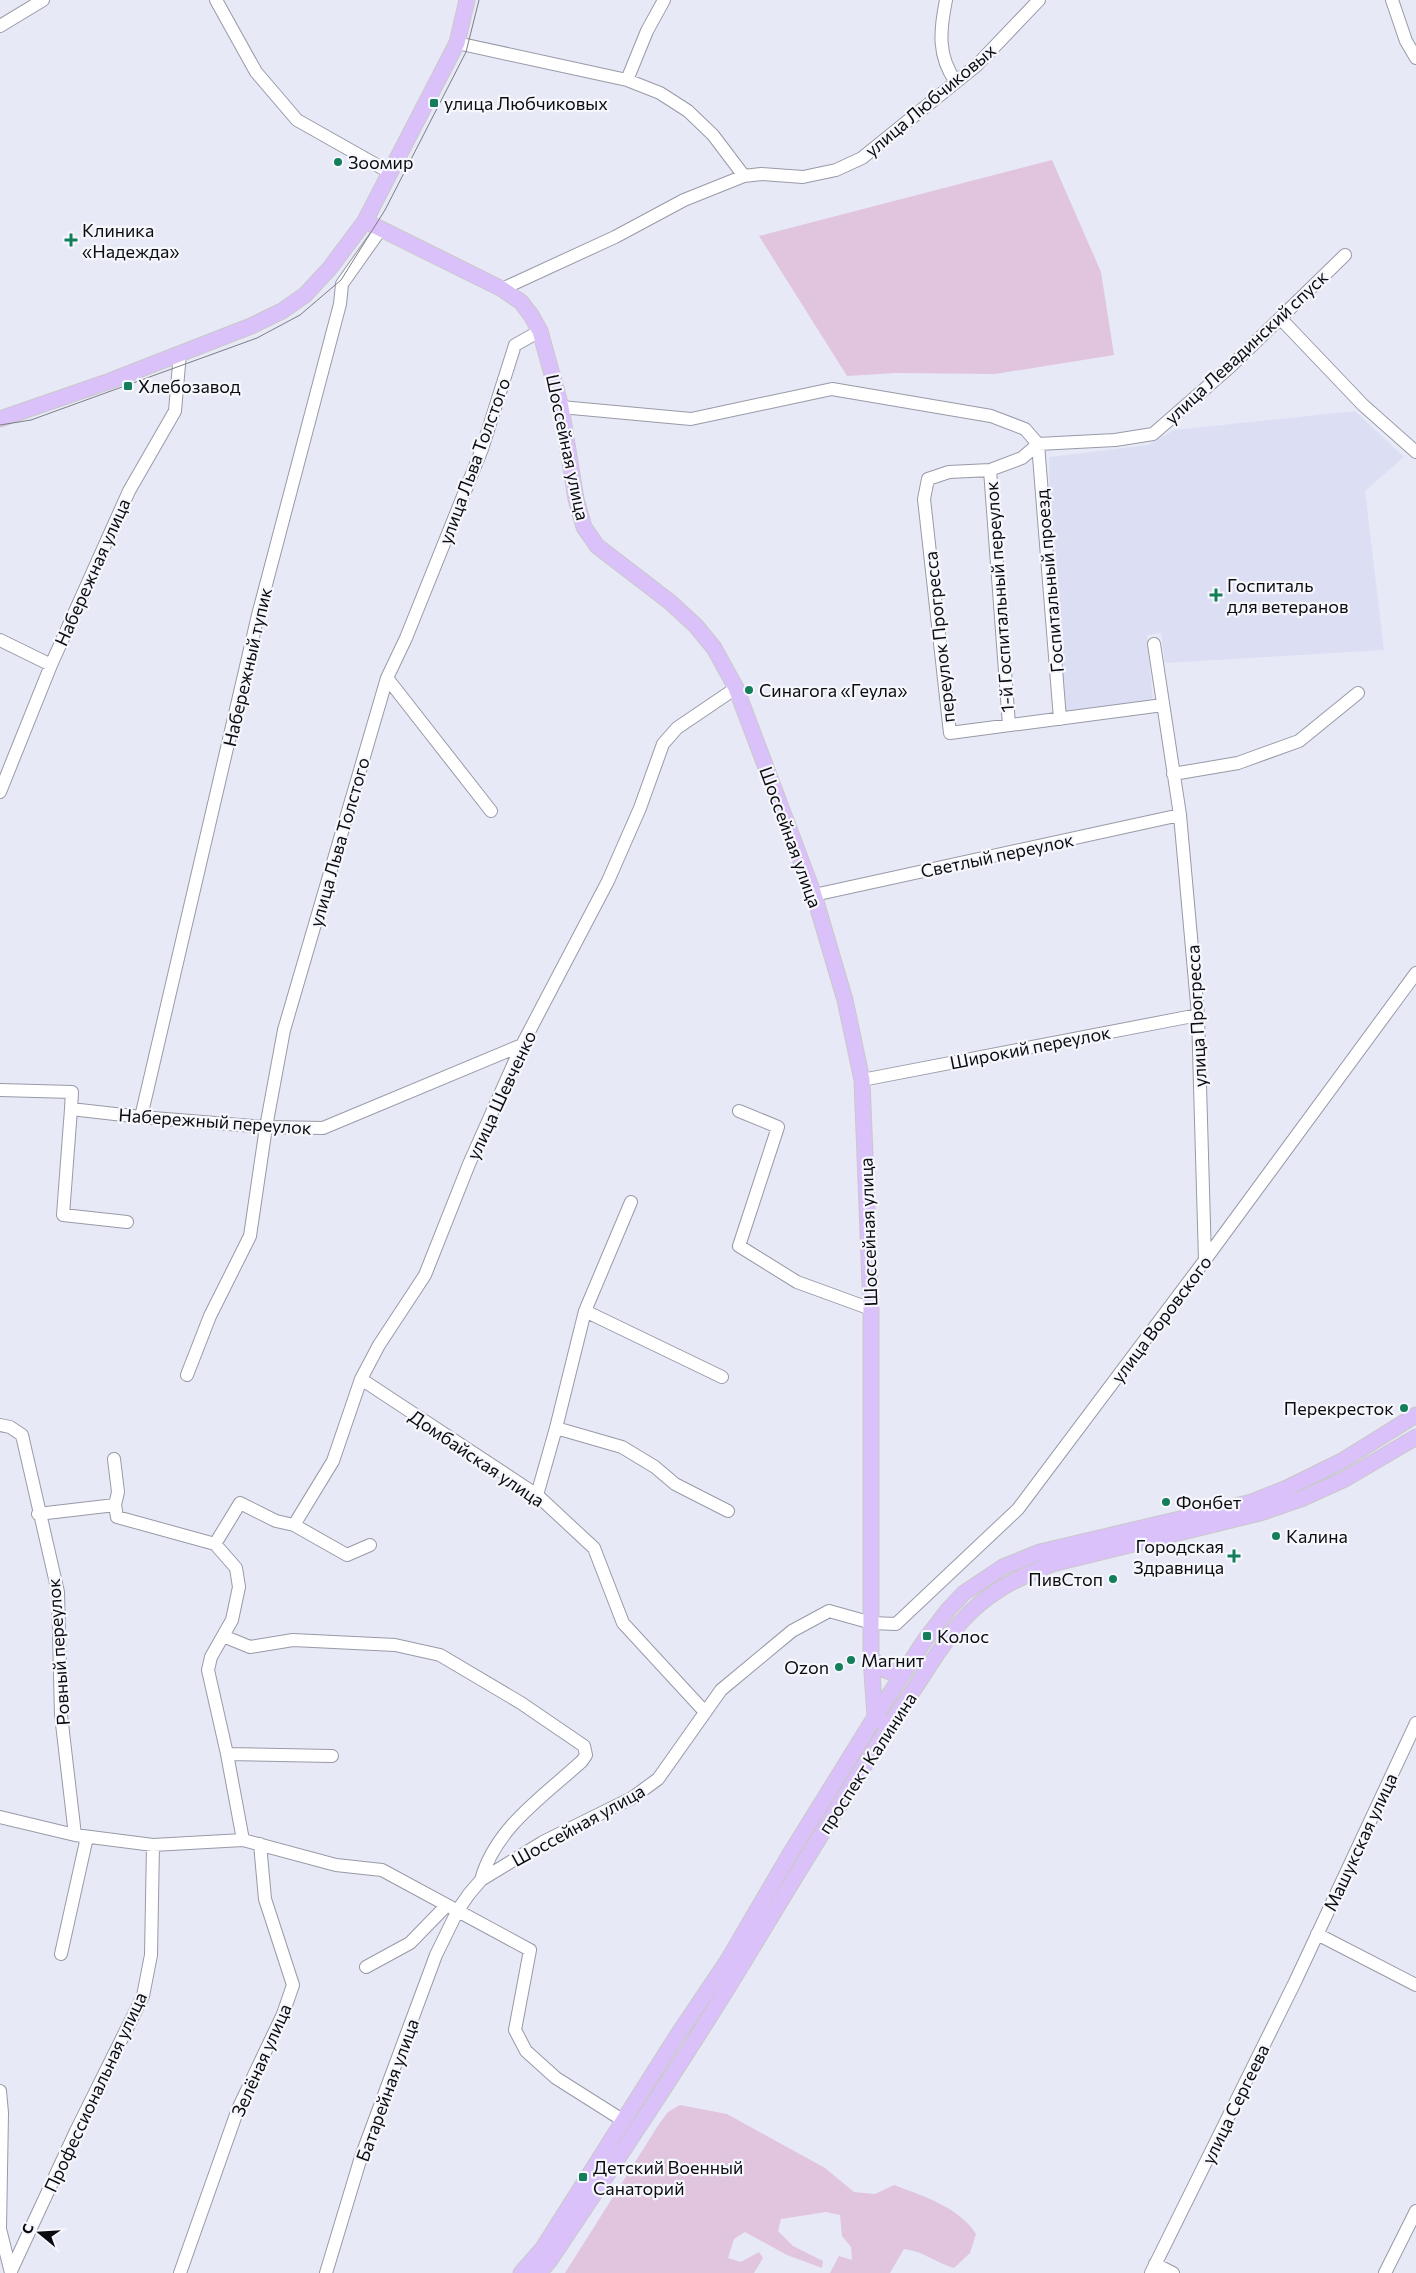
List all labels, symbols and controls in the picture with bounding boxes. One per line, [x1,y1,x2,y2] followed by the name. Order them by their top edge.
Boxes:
[860,39,1000,161] street label: улица Любчиковых
[444,92,608,114] place label: улица Любчиковых
[428,97,440,109] marker: улица Любчиковых
[348,151,413,173] place label: Зоомир
[332,156,344,168] marker: Зоомир
[82,219,179,262] place label: Клиника «Надежда»
[64,233,78,247] marker: Клиника «Надежда»
[1160,265,1332,428] street label: улица Левадинский спуск
[542,372,594,522] street label: Шоссейная улица
[138,375,241,397] place label: Хлебозавод
[434,375,514,547] street label: улица Льва Толстого
[122,380,134,392] marker: Хлебозавод
[980,480,1018,713] street label: 1-й Госпитальный переулок
[1030,488,1068,674] street label: Госпитальный проезд
[50,495,134,649] street label: Набережная улица
[919,550,959,724] street label: переулок Прогресса
[1227,574,1349,617] place label: Госпиталь для ветеранов
[218,585,276,749] street label: Набережный тупик
[1209,588,1223,602] marker: Госпиталь для ветеранов
[759,679,907,701] place label: Синагога «Геула»
[743,684,755,696] marker: Синагога «Геула»
[304,755,374,929] street label: улица Льва Толстого
[755,763,827,911] street label: Шоссейная улица
[919,828,1076,882] street label: Светлый переулок
[1181,944,1211,1088] street label: улица Прогресса
[948,1021,1113,1073] street label: Широкий переулок
[461,1027,541,1163] street label: улица Шевченко
[118,1103,313,1139] street label: Набережный переулок
[854,1157,882,1307] street label: Шоссейная улица
[1106,1251,1216,1387] street label: улица Воровского
[1284,1397,1394,1419] place label: Перекресток
[1398,1402,1410,1414] marker: Перекресток
[405,1405,549,1511] street label: Домбайская улица
[1176,1491,1242,1513] place label: Фонбет
[1160,1496,1172,1508] marker: Фонбет
[1286,1525,1348,1547] place label: Калина
[1270,1530,1282,1542] marker: Калина
[1133,1535,1224,1578] place label: Городская Здравница
[1228,1550,1240,1562] marker: Городская Здравница
[1028,1568,1103,1590] place label: ПивСтоп
[1107,1573,1119,1585] marker: ПивСтоп
[42,1577,74,1726] street label: Ровный переулок
[937,1625,989,1647] place label: Колос
[921,1630,933,1642] marker: Колос
[861,1649,925,1671] place label: Магнит
[845,1654,857,1666] marker: Магнит
[784,1656,829,1678] place label: Ozon
[833,1661,845,1673] marker: Ozon
[813,1688,921,1838] street label: проспект Калинина
[1318,1769,1402,1915] street label: Машукская улица
[508,1779,648,1871] street label: Шоссейная улица
[39,1988,151,2196] street label: Профессиональная улица
[226,2000,296,2120] street label: Зелёная улица
[351,2016,423,2164] street label: Батарейная улица
[1196,2040,1274,2168] street label: улица Сергеева
[593,2156,743,2199] place label: Детский Военный Санаторий
[577,2171,589,2183] marker: Детский Военный Санаторий
[15,2208,65,2258] north arrow
[18,2222,37,2236] text: С

